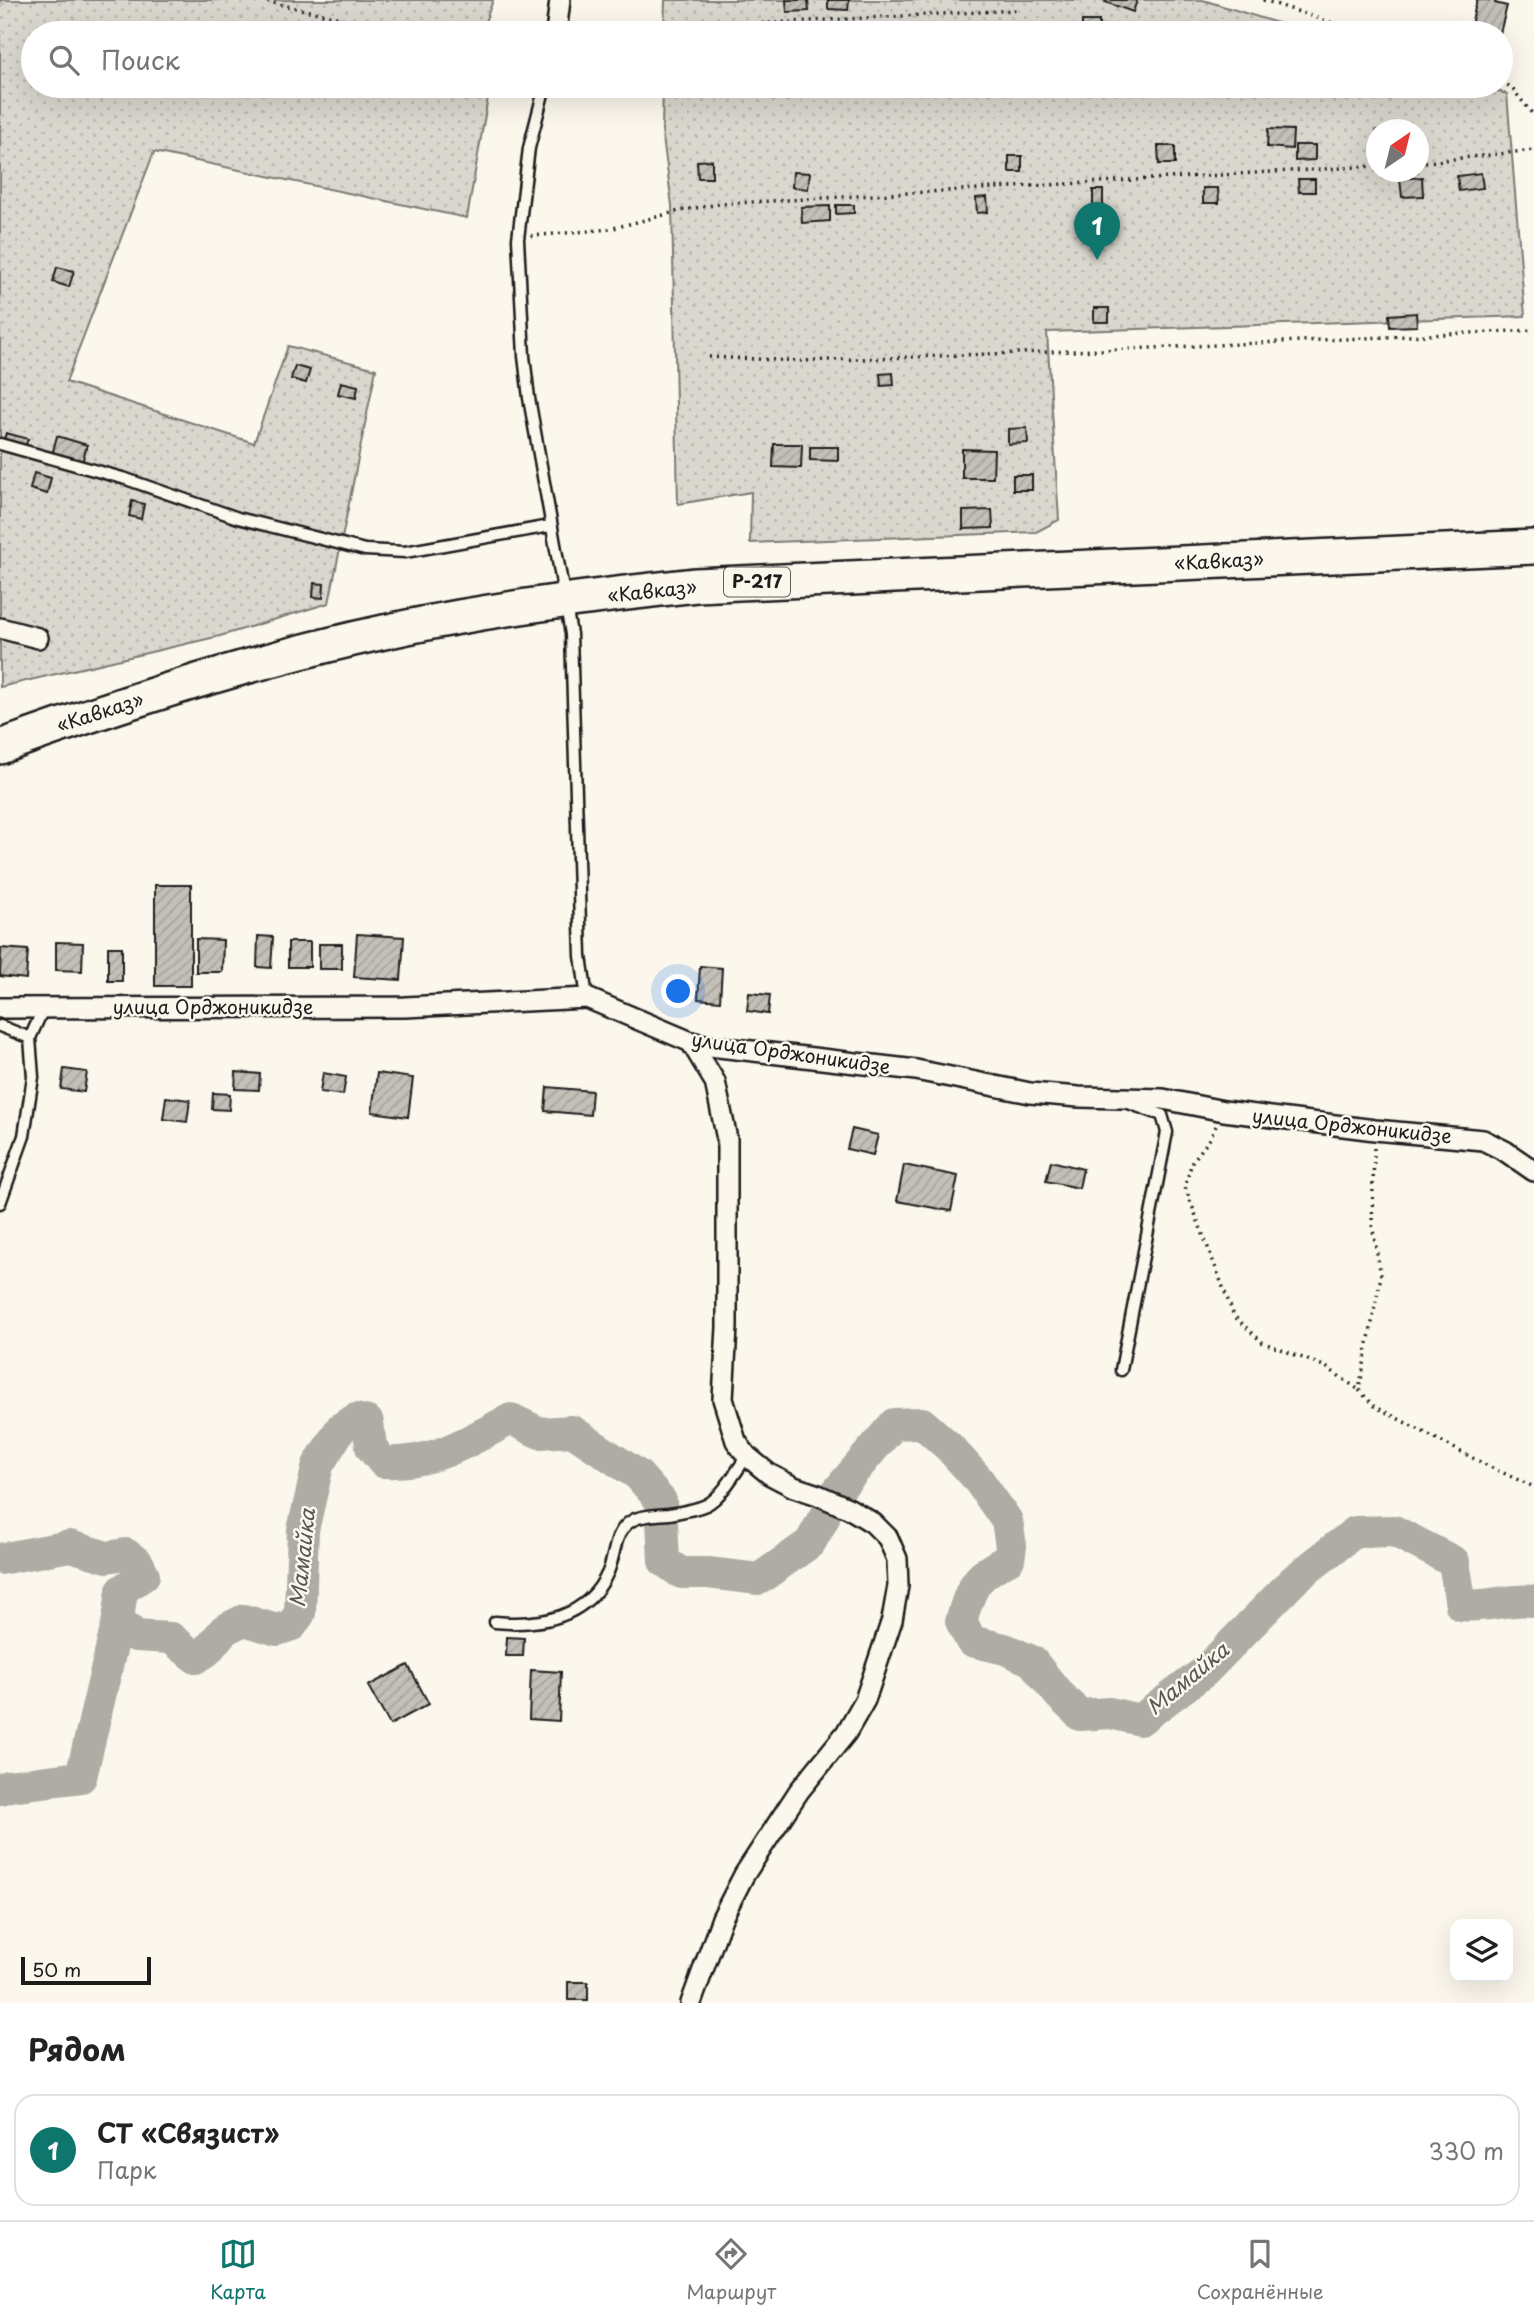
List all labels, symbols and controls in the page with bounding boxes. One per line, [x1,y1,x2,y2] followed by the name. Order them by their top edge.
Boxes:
[21,21,1513,98] search box
[101,40,180,79] text: Поиск
[45,41,83,79] icon: search
[1366,119,1429,182] north arrow
[1074,202,1120,260] pin: 1
[1173,544,1265,576] street label: «Кавказ»
[724,568,790,596] road number: Р-217
[606,571,698,609] street label: «Кавказ»
[53,684,147,738] street label: «Кавказ»
[661,974,695,1008] your location
[113,992,313,1020] street label: улица Орджоникидзе
[690,1024,892,1080] street label: улица Орджоникидзе
[1251,1101,1453,1149] street label: улица Орджоникидзе
[280,1506,322,1609] water label: Мамайка
[1138,1633,1236,1722] water label: Мамайка
[1450,1919,1513,1982] map controls
[1450,1919,1513,1982] button: layers
[21,1954,150,1986] scale bar
[32,1955,81,1983] text: 50 m
[28,2026,126,2071] text: Рядом
[97,2113,279,2152] text: СТ «Связист»
[48,2133,59,2168] text: 1
[1428,2133,1504,2168] text: 330 m
[97,2152,156,2187] text: Парк
[210,2235,266,2305] tab: Карта
[686,2235,776,2305] tab: Маршрут
[1197,2235,1324,2305] tab: Сохранённые

